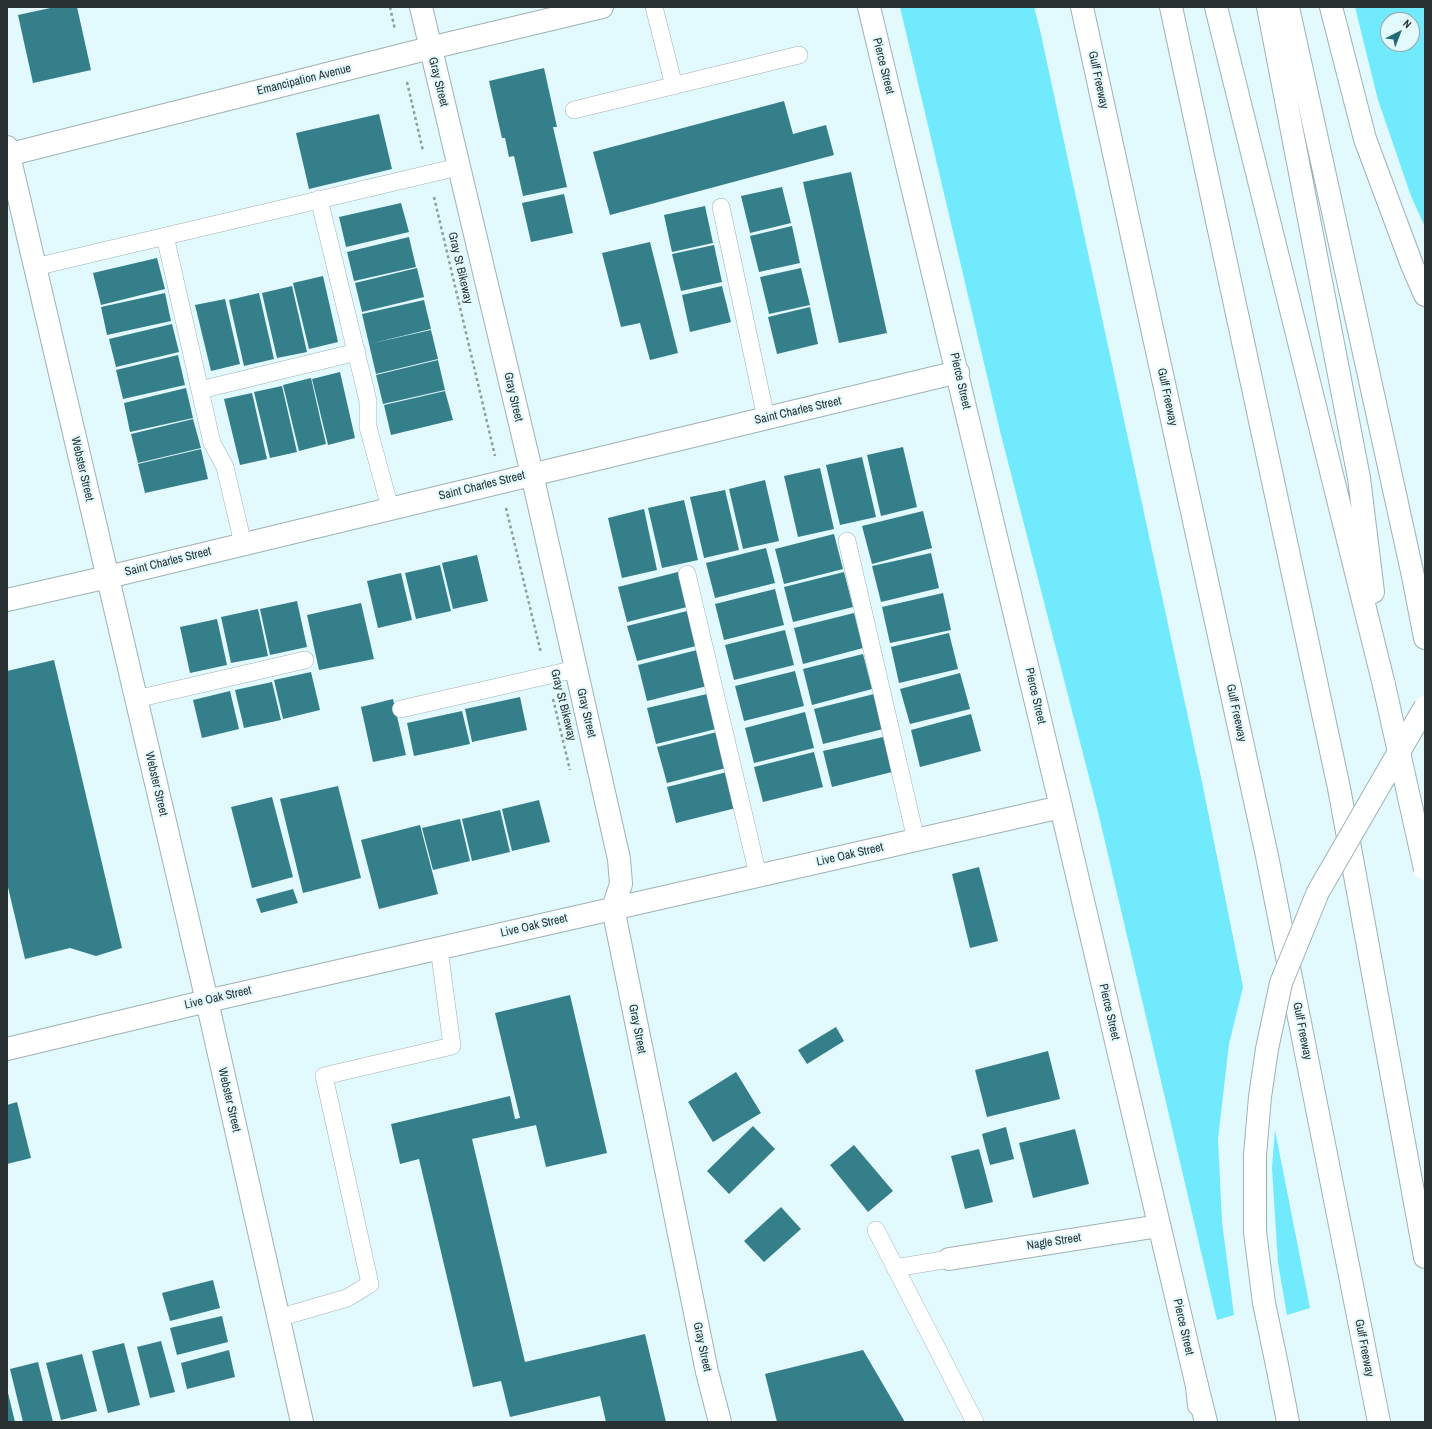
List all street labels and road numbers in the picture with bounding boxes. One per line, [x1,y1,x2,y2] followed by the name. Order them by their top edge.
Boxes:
[869,36,897,96] street label: Pierce Street
[1085,50,1111,110] street label: Gulf Freeway
[425,56,451,108] street label: Gray Street
[255,61,353,99] street label: Emancipation Avenue
[445,231,475,305] street label: Gray St Bikeway
[947,351,973,411] street label: Pierce Street
[1154,367,1180,427] street label: Gulf Freeway
[500,371,526,423] street label: Gray Street
[753,394,843,428] street label: Saint Charles Street
[68,435,96,503] street label: Webster Street
[437,468,527,504] street label: Saint Charles Street
[123,544,213,580] street label: Saint Charles Street
[1022,666,1048,726] street label: Pierce Street
[547,668,579,742] street label: Gray St Bikeway
[1223,683,1249,743] street label: Gulf Freeway
[573,687,599,739] street label: Gray Street
[142,750,170,818] street label: Webster Street
[815,840,885,870] street label: Live Oak Street
[499,911,569,941] street label: Live Oak Street
[1096,982,1122,1042] street label: Pierce Street
[183,983,253,1013] street label: Live Oak Street
[1289,1001,1315,1061] street label: Gulf Freeway
[625,1003,649,1055] street label: Gray Street
[215,1066,243,1134] street label: Webster Street
[1026,1231,1082,1253] street label: Nagle Street
[1170,1297,1196,1357] street label: Pierce Street
[1351,1318,1377,1378] street label: Gulf Freeway
[690,1321,714,1373] street label: Gray Street

